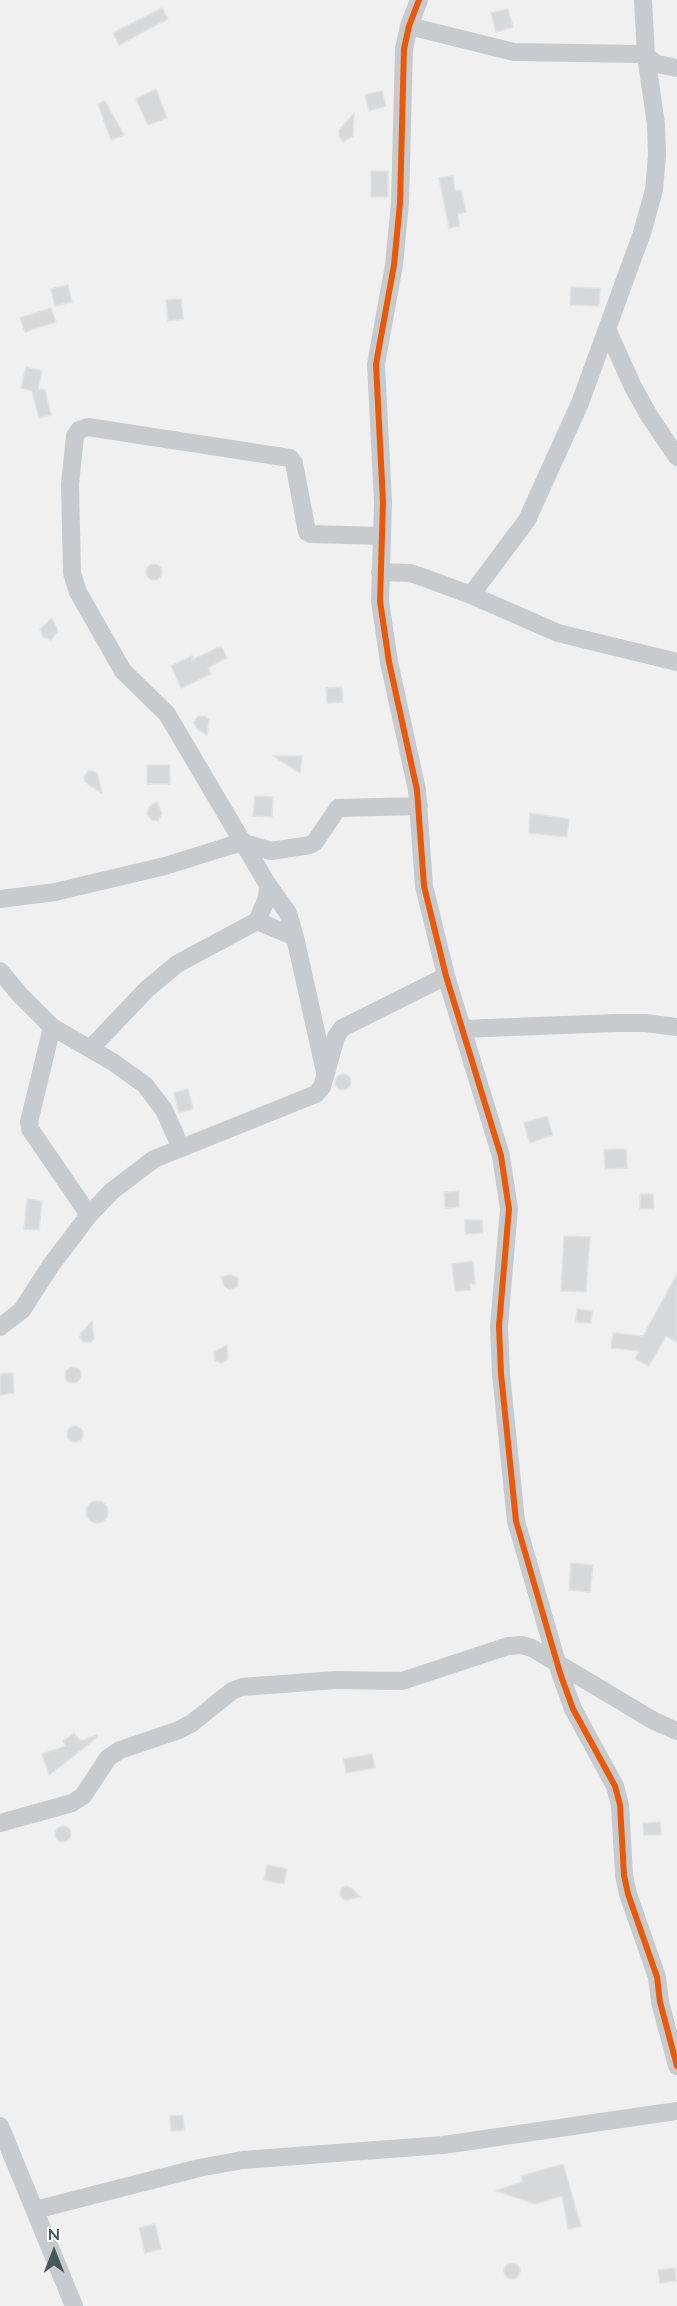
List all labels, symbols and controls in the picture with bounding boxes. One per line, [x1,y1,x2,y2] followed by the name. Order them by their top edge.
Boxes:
[24,2222,84,2282] north arrow
[48,2224,60,2243] text: N

